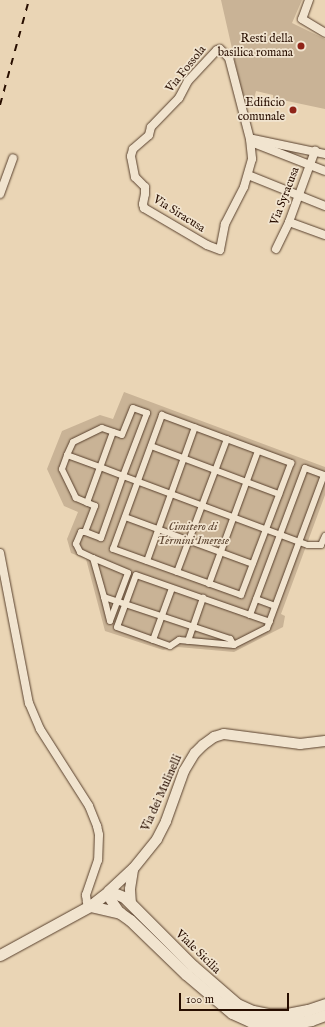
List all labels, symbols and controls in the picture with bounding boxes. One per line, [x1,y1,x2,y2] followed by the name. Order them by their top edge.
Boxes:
[218,32,293,60] place label: Resti della basilica romana
[296,41,306,51] marker: Resti della basilica romana
[163,43,209,95] street label: Via Fossola
[238,96,285,124] place label: Edificio comunale
[288,105,298,115] marker: Edificio comunale
[267,165,303,227] street label: Via Syracusa
[150,192,208,236] street label: Via Siracusa
[157,520,229,548] park label: Cimitero di Termini Imerese
[139,753,185,833] street label: Via dei Mulinelli
[173,927,223,977] street label: Viale Sicilia
[181,985,291,1011] scale bar
[186,992,214,1007] text: 100 m

